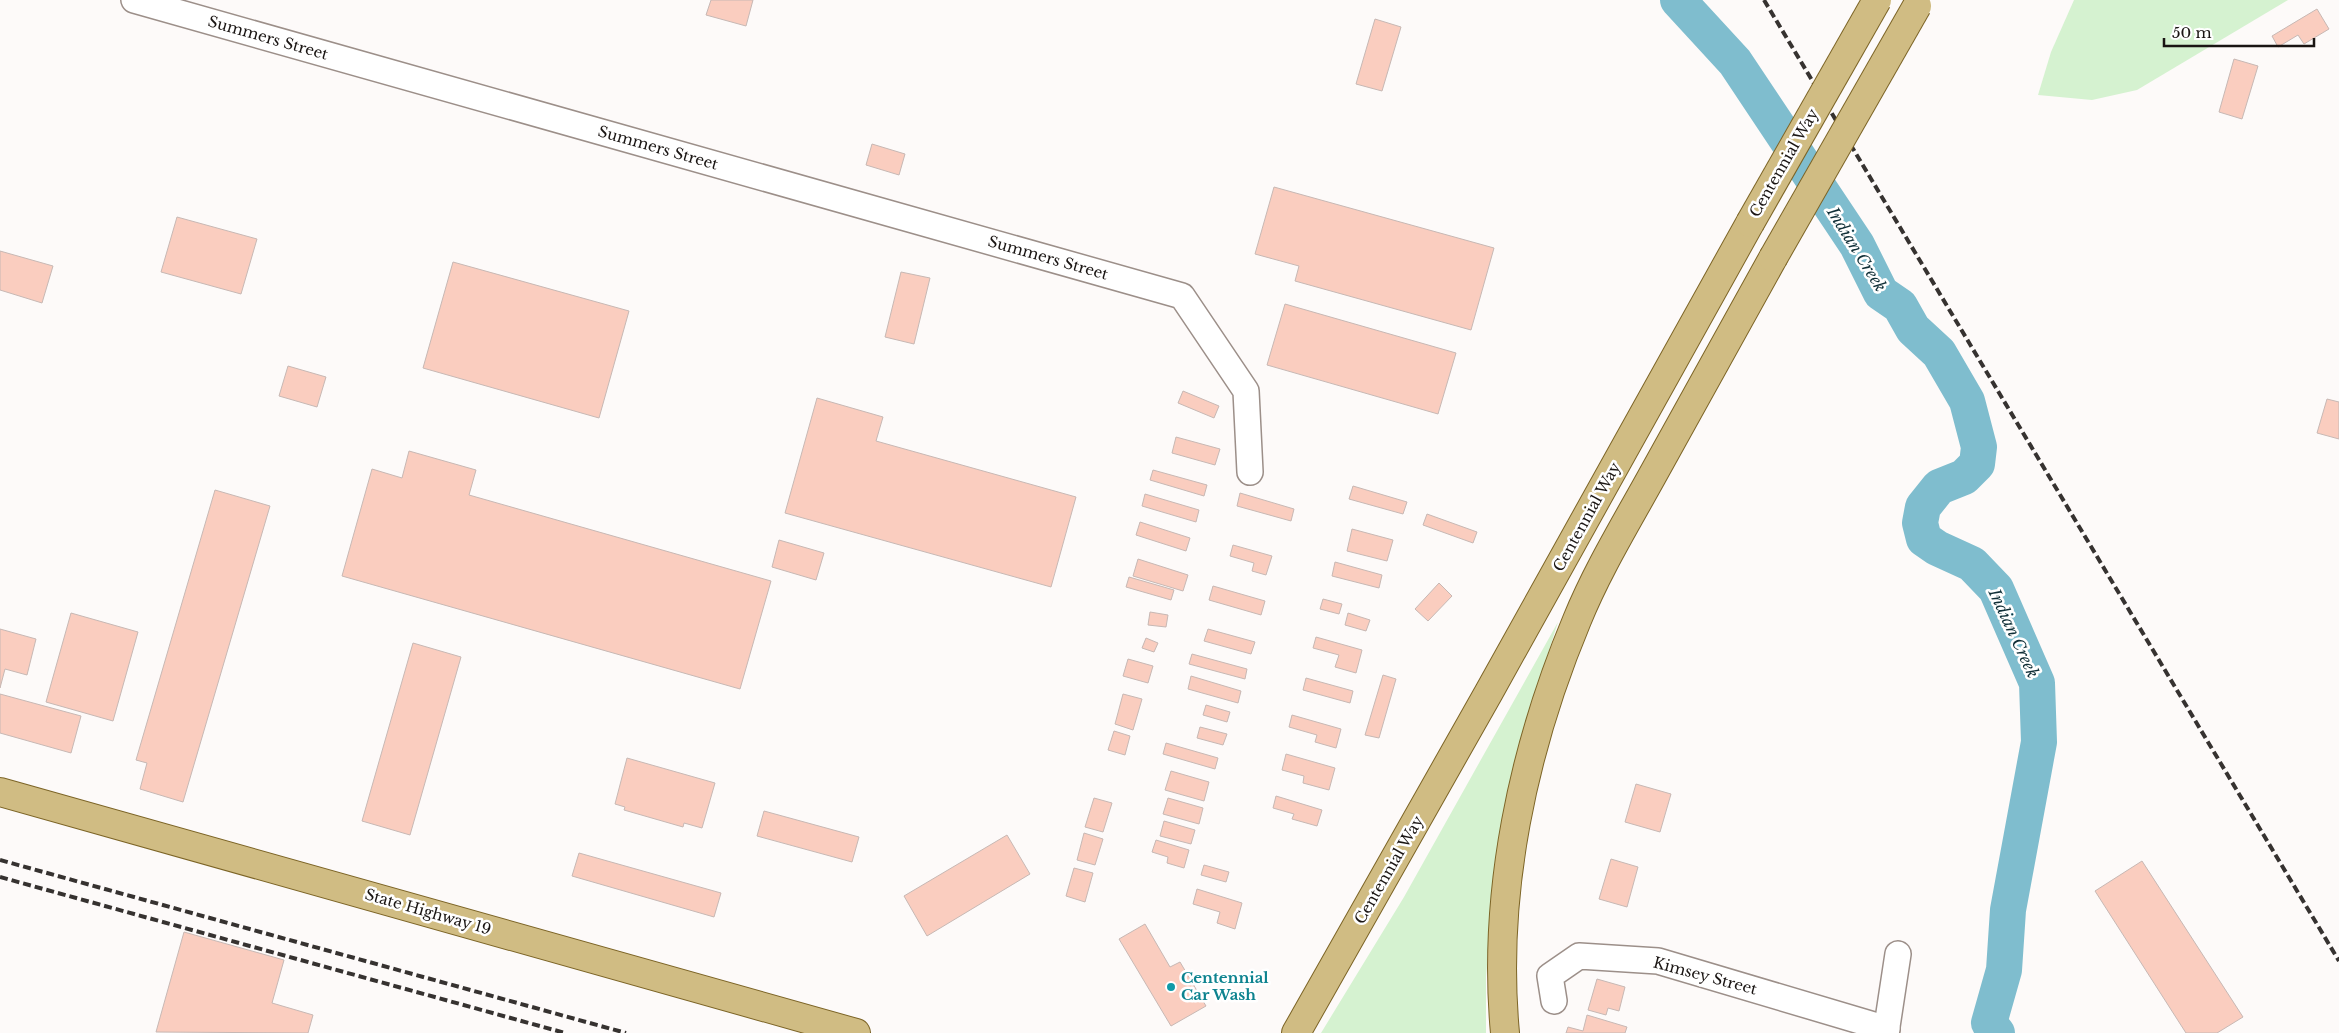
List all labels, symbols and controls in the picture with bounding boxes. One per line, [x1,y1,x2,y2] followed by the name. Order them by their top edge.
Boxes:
[206,11,331,64] street label: Summers Street
[2164,15,2314,47] scale bar
[2172,23,2212,42] text: 50 m
[1745,105,1822,220] street label: Centennial Way
[596,121,721,174] street label: Summers Street
[1823,202,1891,295] water label: Indian Creek
[986,231,1111,284] street label: Summers Street
[1549,459,1625,575] street label: Centennial Way
[1984,584,2043,681] water label: Indian Creek
[1350,812,1427,927] street label: Centennial Way
[363,884,494,939] street label: State Highway 19
[1651,953,1759,999] street label: Kimsey Street
[1181,968,1269,1004] place label: Centennial Car Wash
[1165,981,1177,993] marker: Centennial Car Wash

